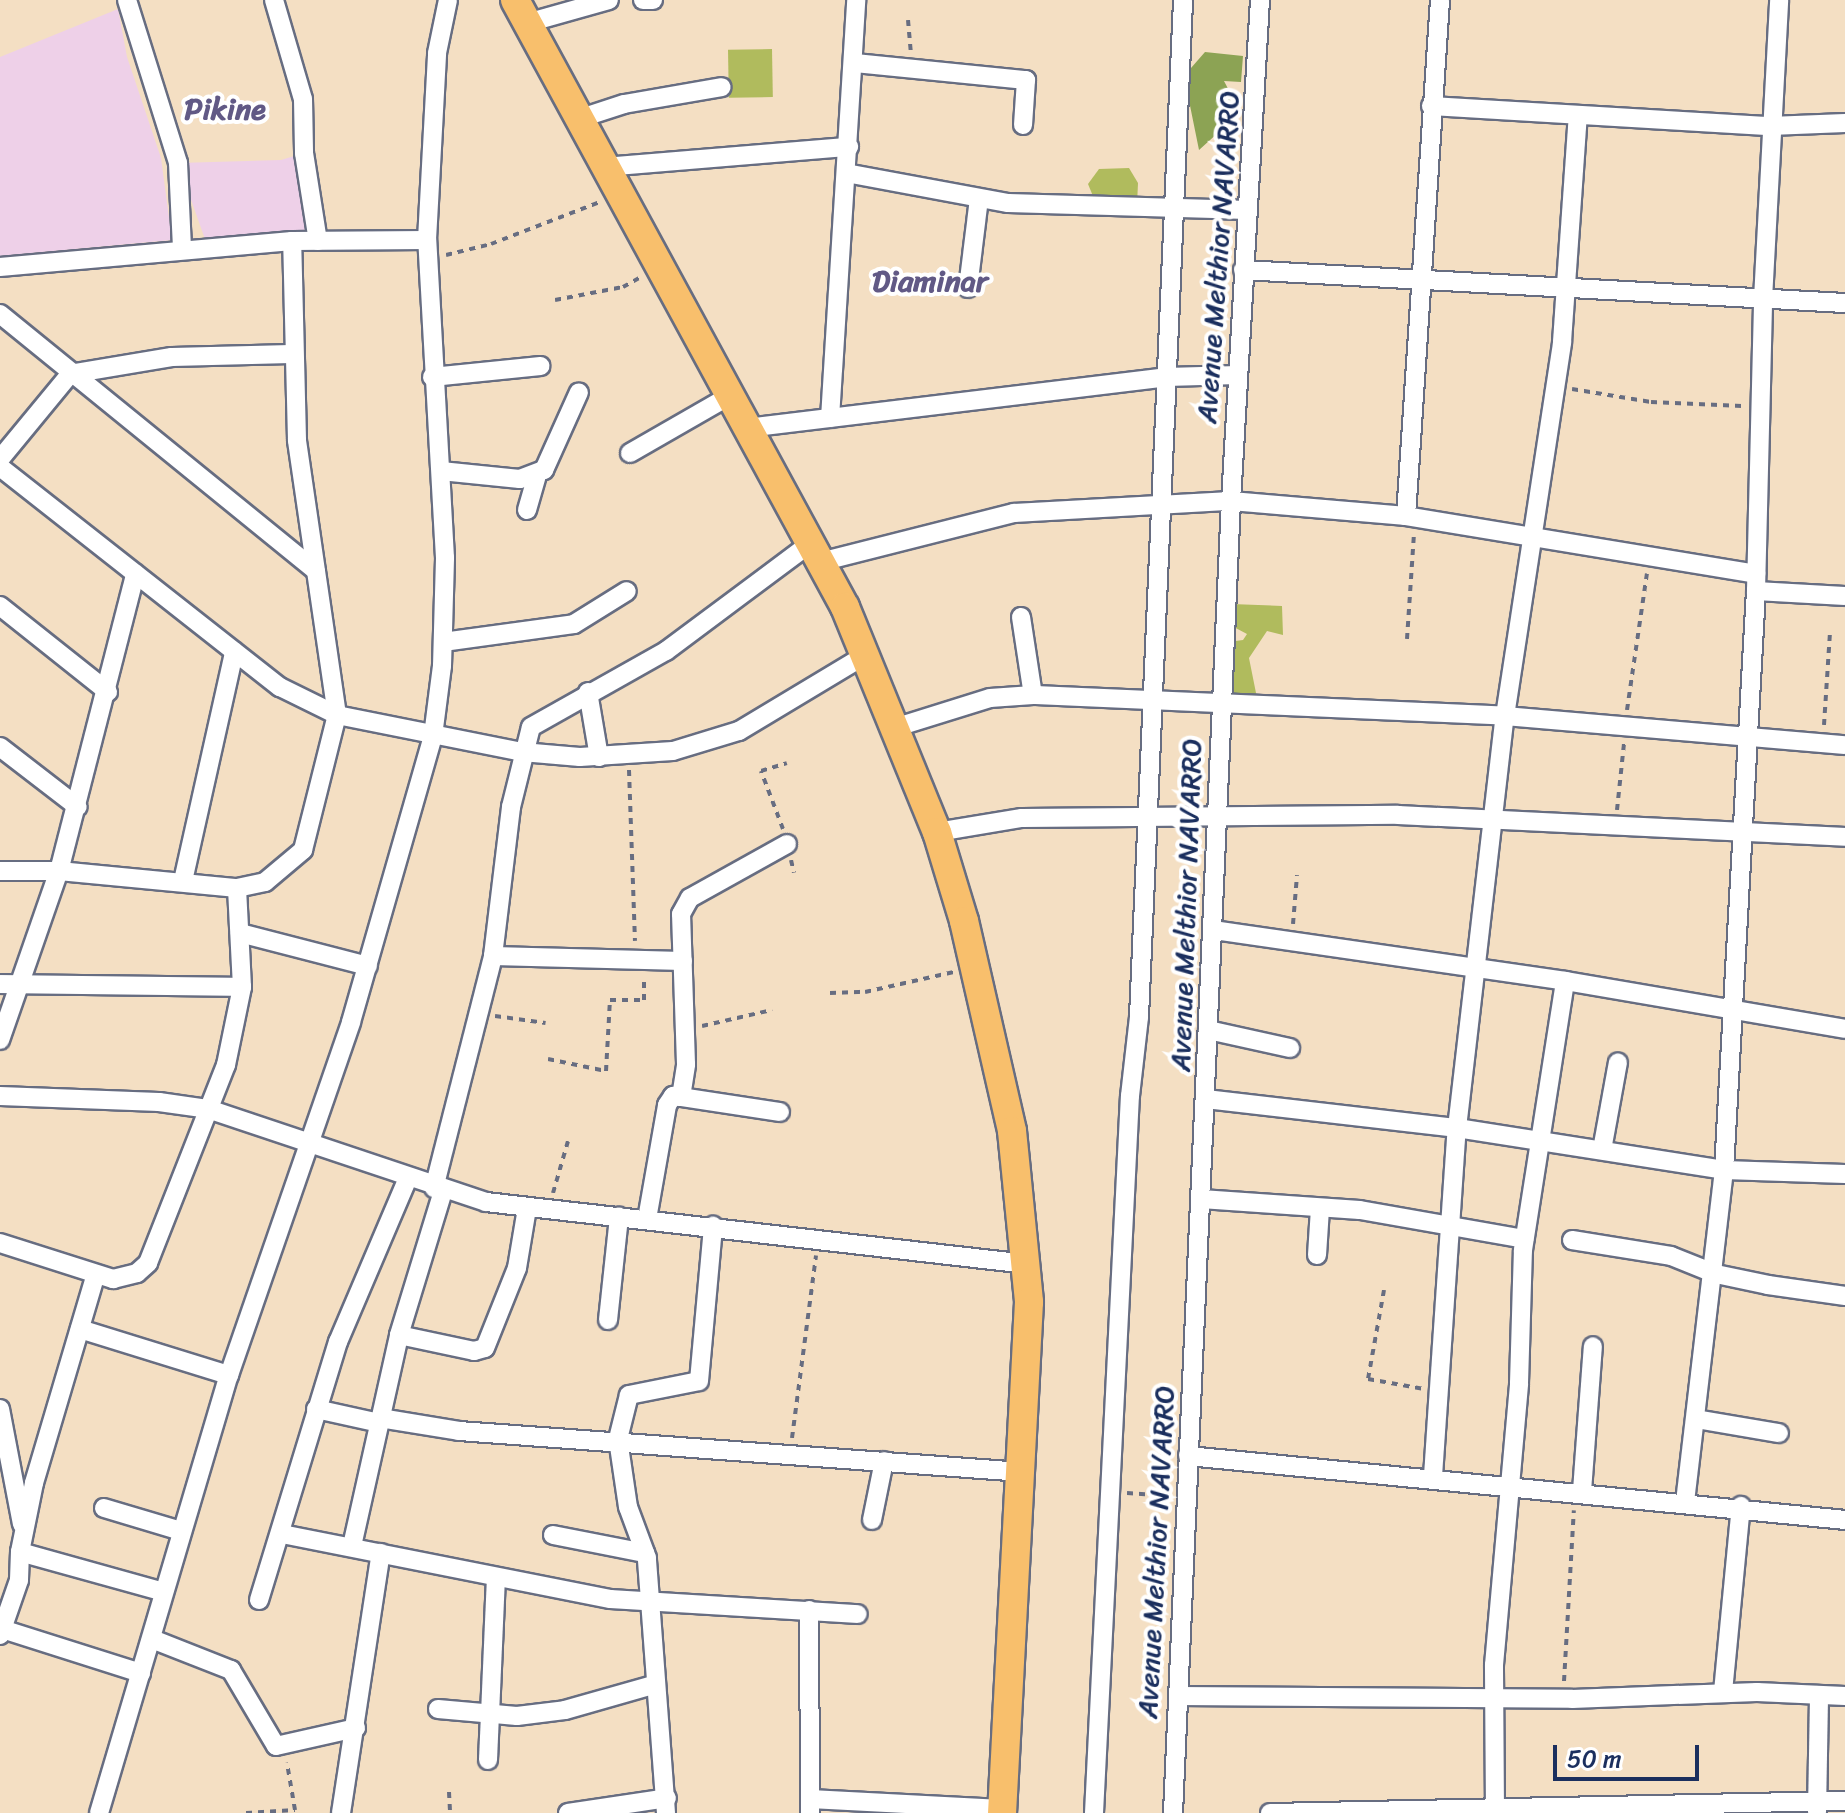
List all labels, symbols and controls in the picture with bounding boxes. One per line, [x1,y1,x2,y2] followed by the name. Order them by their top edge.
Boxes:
[1190,89,1246,425] street label: Avenue Melthior NAVARRO
[184,91,266,127] district label: Pikine
[872,263,988,299] district label: Diaminar
[1163,738,1209,1072] street label: Avenue Melthior NAVARRO
[1130,1385,1182,1719] street label: Avenue Melthior NAVARRO
[1557,1729,1703,1779] scale bar
[1567,1738,1622,1780] text: 50 m

